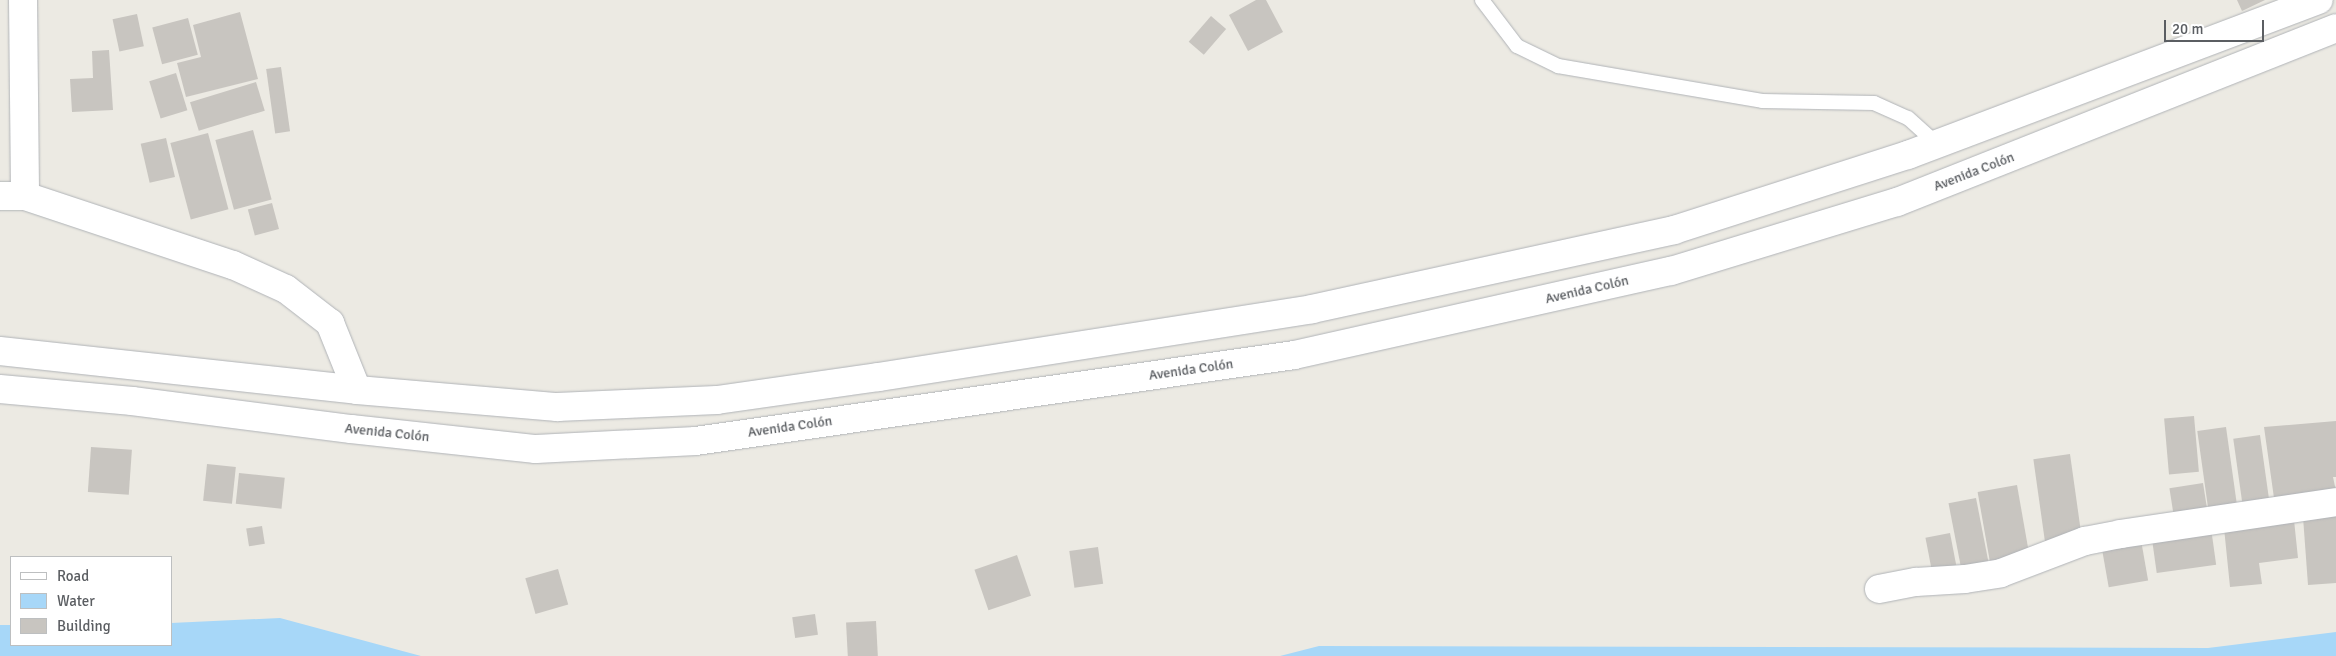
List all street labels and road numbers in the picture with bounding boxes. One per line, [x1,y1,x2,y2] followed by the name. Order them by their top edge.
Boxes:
[1931,149,2017,195] street label: Avenida Colón
[1544,272,1630,308] street label: Avenida Colón
[1148,356,1234,384] street label: Avenida Colón
[747,413,833,441] street label: Avenida Colón
[344,420,430,446] street label: Avenida Colón

